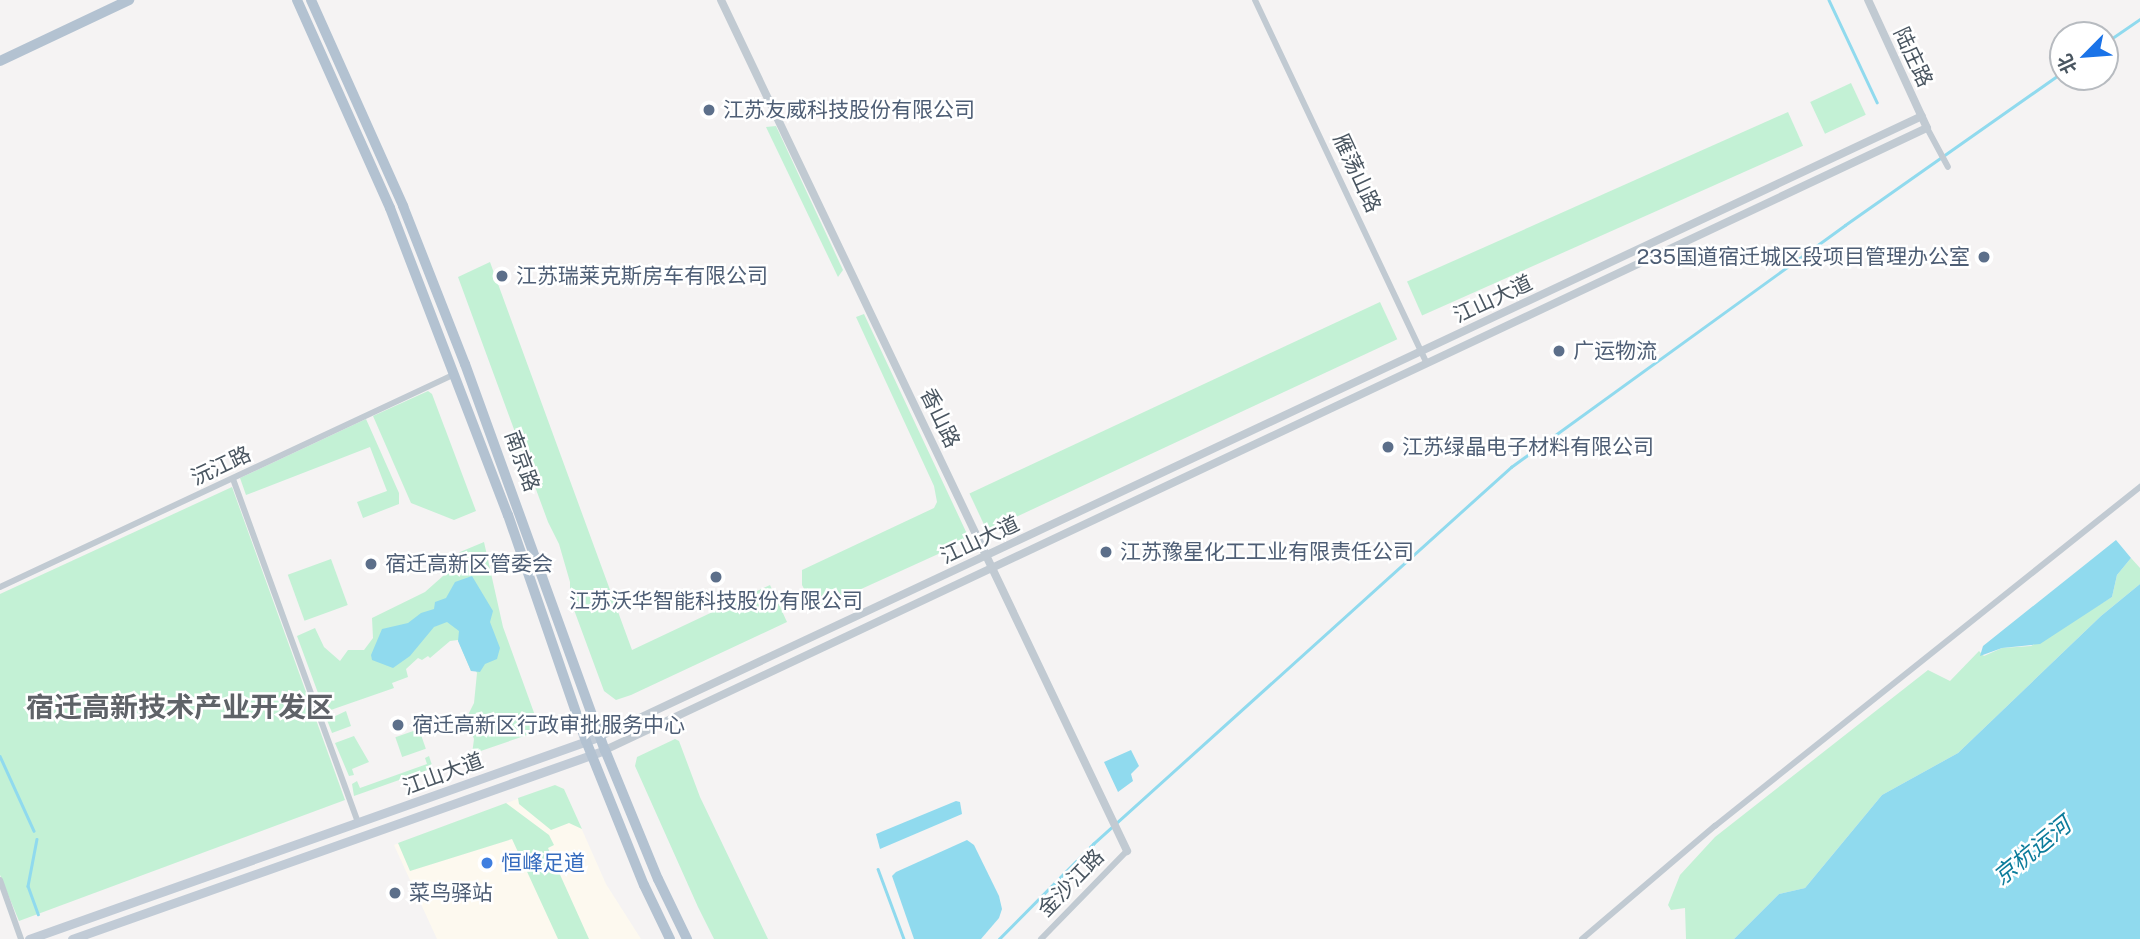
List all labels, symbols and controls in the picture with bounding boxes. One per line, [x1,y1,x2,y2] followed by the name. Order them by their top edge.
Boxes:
[2049,21,2119,91] north arrow
[1888,23,1938,91] street label: 陆庄路
[2053,51,2081,77] text: 北
[723,97,975,123] place label: 江苏友威科技股份有限公司
[701,102,717,118] marker: 江苏友威科技股份有限公司
[1328,130,1386,216] street label: 雁荡山路
[1637,244,1970,270] place label: 235国道宿迁城区段项目管理办公室
[1976,249,1992,265] marker: 235国道宿迁城区段项目管理办公室
[516,263,768,289] place label: 江苏瑞莱克斯房车有限公司
[494,268,510,284] marker: 江苏瑞莱克斯房车有限公司
[1450,270,1536,328] street label: 江山大道
[1573,338,1657,364] place label: 广运物流
[1551,343,1567,359] marker: 广运物流
[915,384,965,452] street label: 香山路
[499,427,545,495] street label: 南京路
[1402,434,1654,460] place label: 江苏绿晶电子材料有限公司
[1380,439,1396,455] marker: 江苏绿晶电子材料有限公司
[187,441,255,491] street label: 沅江路
[937,511,1023,569] street label: 江山大道
[1120,539,1414,565] place label: 江苏豫星化工工业有限责任公司
[1098,544,1114,560] marker: 江苏豫星化工工业有限责任公司
[385,551,553,577] place label: 宿迁高新区管委会
[363,556,379,572] marker: 宿迁高新区管委会
[708,569,724,585] marker: 江苏沃华智能科技股份有限公司
[569,588,863,614] place label: 江苏沃华智能科技股份有限公司
[26,690,334,724] district label: 宿迁高新技术产业开发区
[412,712,685,738] place label: 宿迁高新区行政审批服务中心
[390,717,406,733] marker: 宿迁高新区行政审批服务中心
[399,748,487,800] street label: 江山大道
[1988,811,2076,891] water label: 京杭运河
[1033,844,1109,922] street label: 金沙江路
[501,850,585,876] place label: 恒峰足道
[479,855,495,871] marker: 恒峰足道
[409,880,493,906] place label: 菜鸟驿站
[387,885,403,901] marker: 菜鸟驿站

